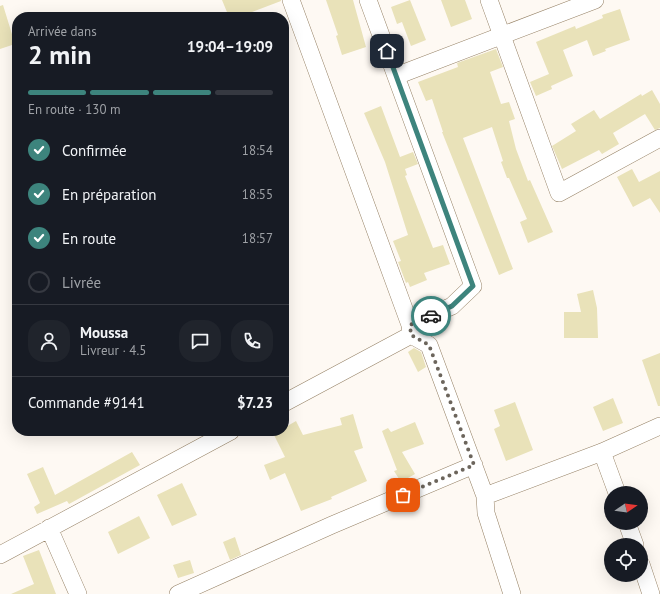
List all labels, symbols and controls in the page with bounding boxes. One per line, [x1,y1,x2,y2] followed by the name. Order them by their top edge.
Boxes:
[28,23,97,40] text: Arrivée dans
[370,34,404,68] pin
[187,37,273,56] text: 19:04–19:09
[28,38,91,71] text: 2 min
[376,40,398,62] icon: home
[28,101,121,118] text: En route · 130 m
[28,139,50,161] icon: check
[62,141,127,160] text: Confirmée
[242,142,273,159] text: 18:54
[28,183,50,205] icon: check
[62,185,157,204] text: En préparation
[242,186,273,203] text: 18:55
[28,227,50,249] icon: check
[62,229,116,248] text: En route
[242,230,273,247] text: 18:57
[62,273,101,292] text: Livrée
[411,296,451,336] courier
[420,305,442,327] icon: car
[28,320,70,362] button: person
[179,320,221,362] button: chat
[231,320,273,362] button: phone
[80,323,128,342] text: Moussa
[80,342,146,359] text: Livreur · 4.5
[28,393,145,412] text: Commande #9141
[237,393,273,412] text: $7.23
[386,478,420,512] pin
[392,484,414,506] icon: bag
[604,486,648,530] north arrow
[604,486,648,582] map controls
[604,538,648,582] button: locate

